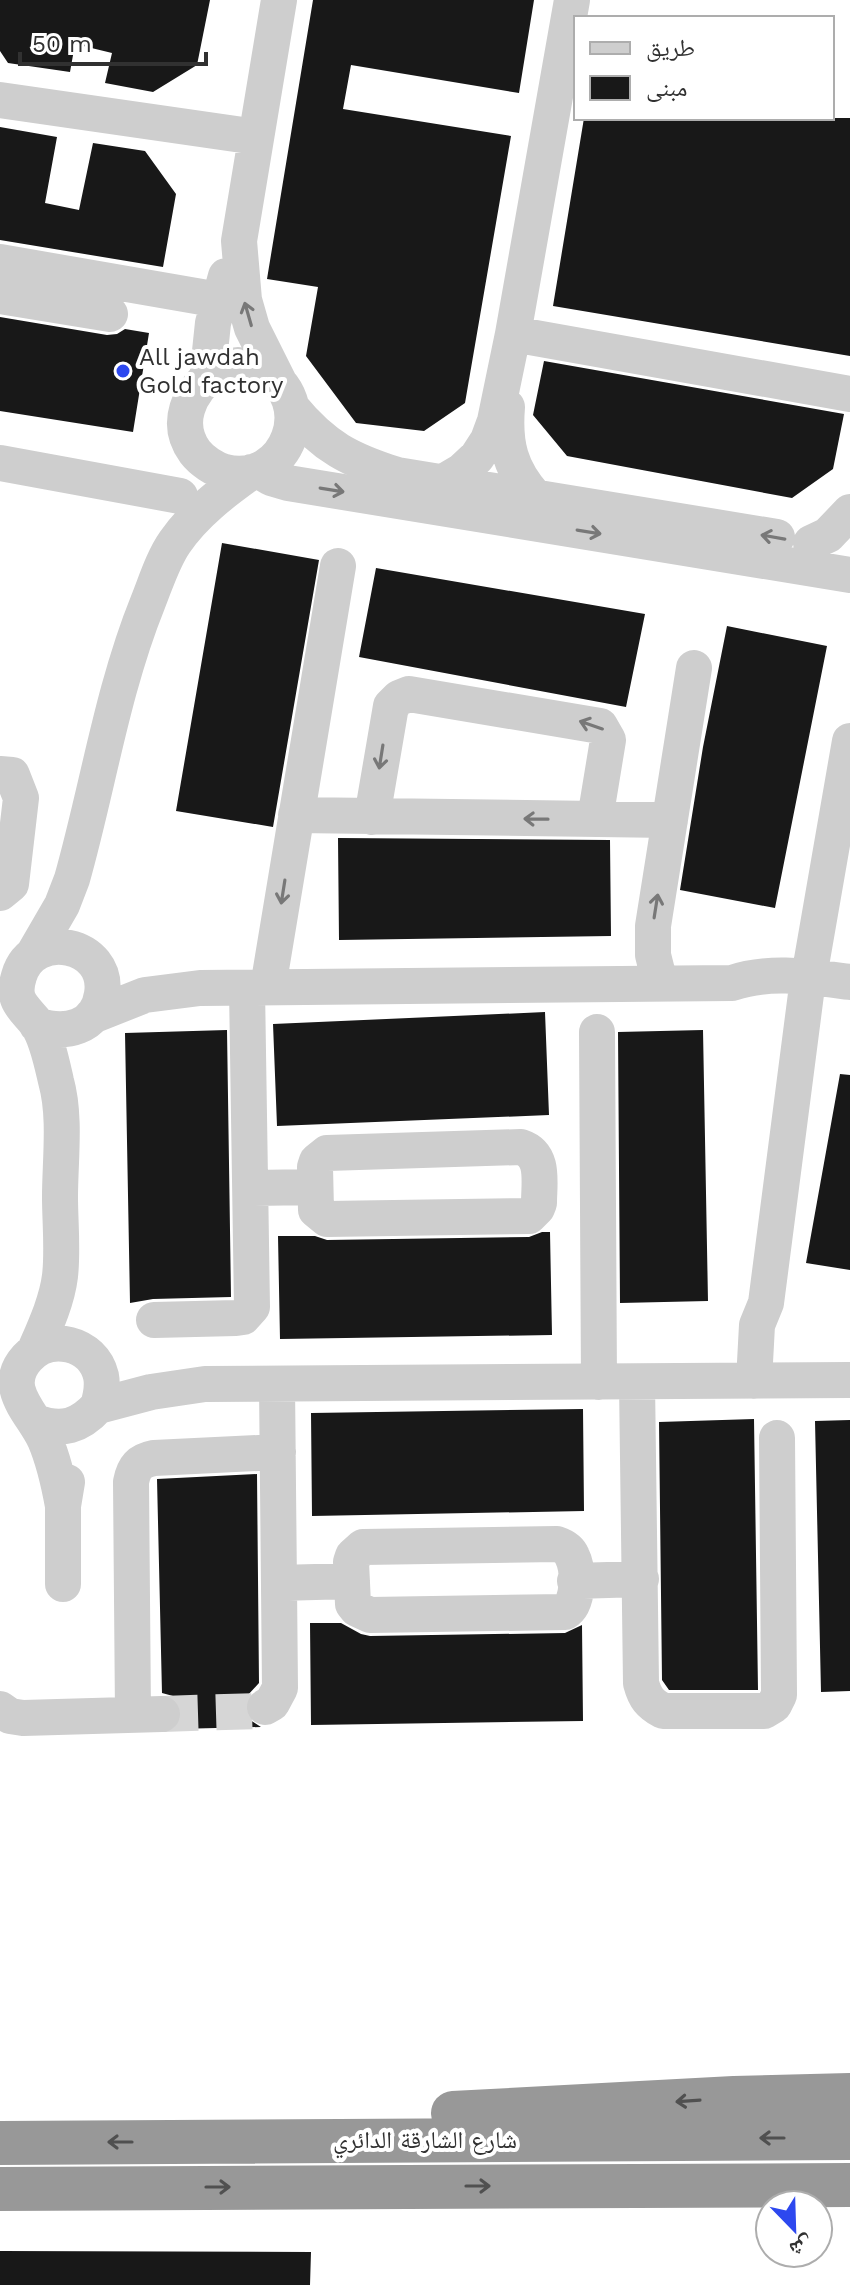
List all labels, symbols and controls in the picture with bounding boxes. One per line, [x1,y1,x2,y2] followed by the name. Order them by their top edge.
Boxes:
[20,16,206,66] scale bar
[574,16,834,120] legend
[32,30,92,58] text: 50 m
[646,34,695,62] text: طريق
[646,74,687,102] text: مبنى
[240,302,255,328] one-way arrow
[139,343,284,399] place label: All jawdah Gold factory
[114,362,132,380] marker: All jawdah Gold factory
[319,483,344,498] one-way arrow
[576,525,601,540] one-way arrow
[761,528,786,543] one-way arrow
[579,717,604,732] one-way arrow
[373,744,388,770] one-way arrow
[523,811,550,826] one-way arrow
[275,879,290,905] one-way arrow
[650,894,665,920] one-way arrow
[675,2094,702,2109] one-way arrow
[333,2126,517,2159] street label: شارع الشارقة الدائري
[759,2130,786,2146] one-way arrow
[107,2134,134,2150] one-way arrow
[464,2178,491,2194] one-way arrow
[204,2180,231,2195] one-way arrow
[754,2189,834,2269] north arrow
[786,2230,817,2263] text: ش

